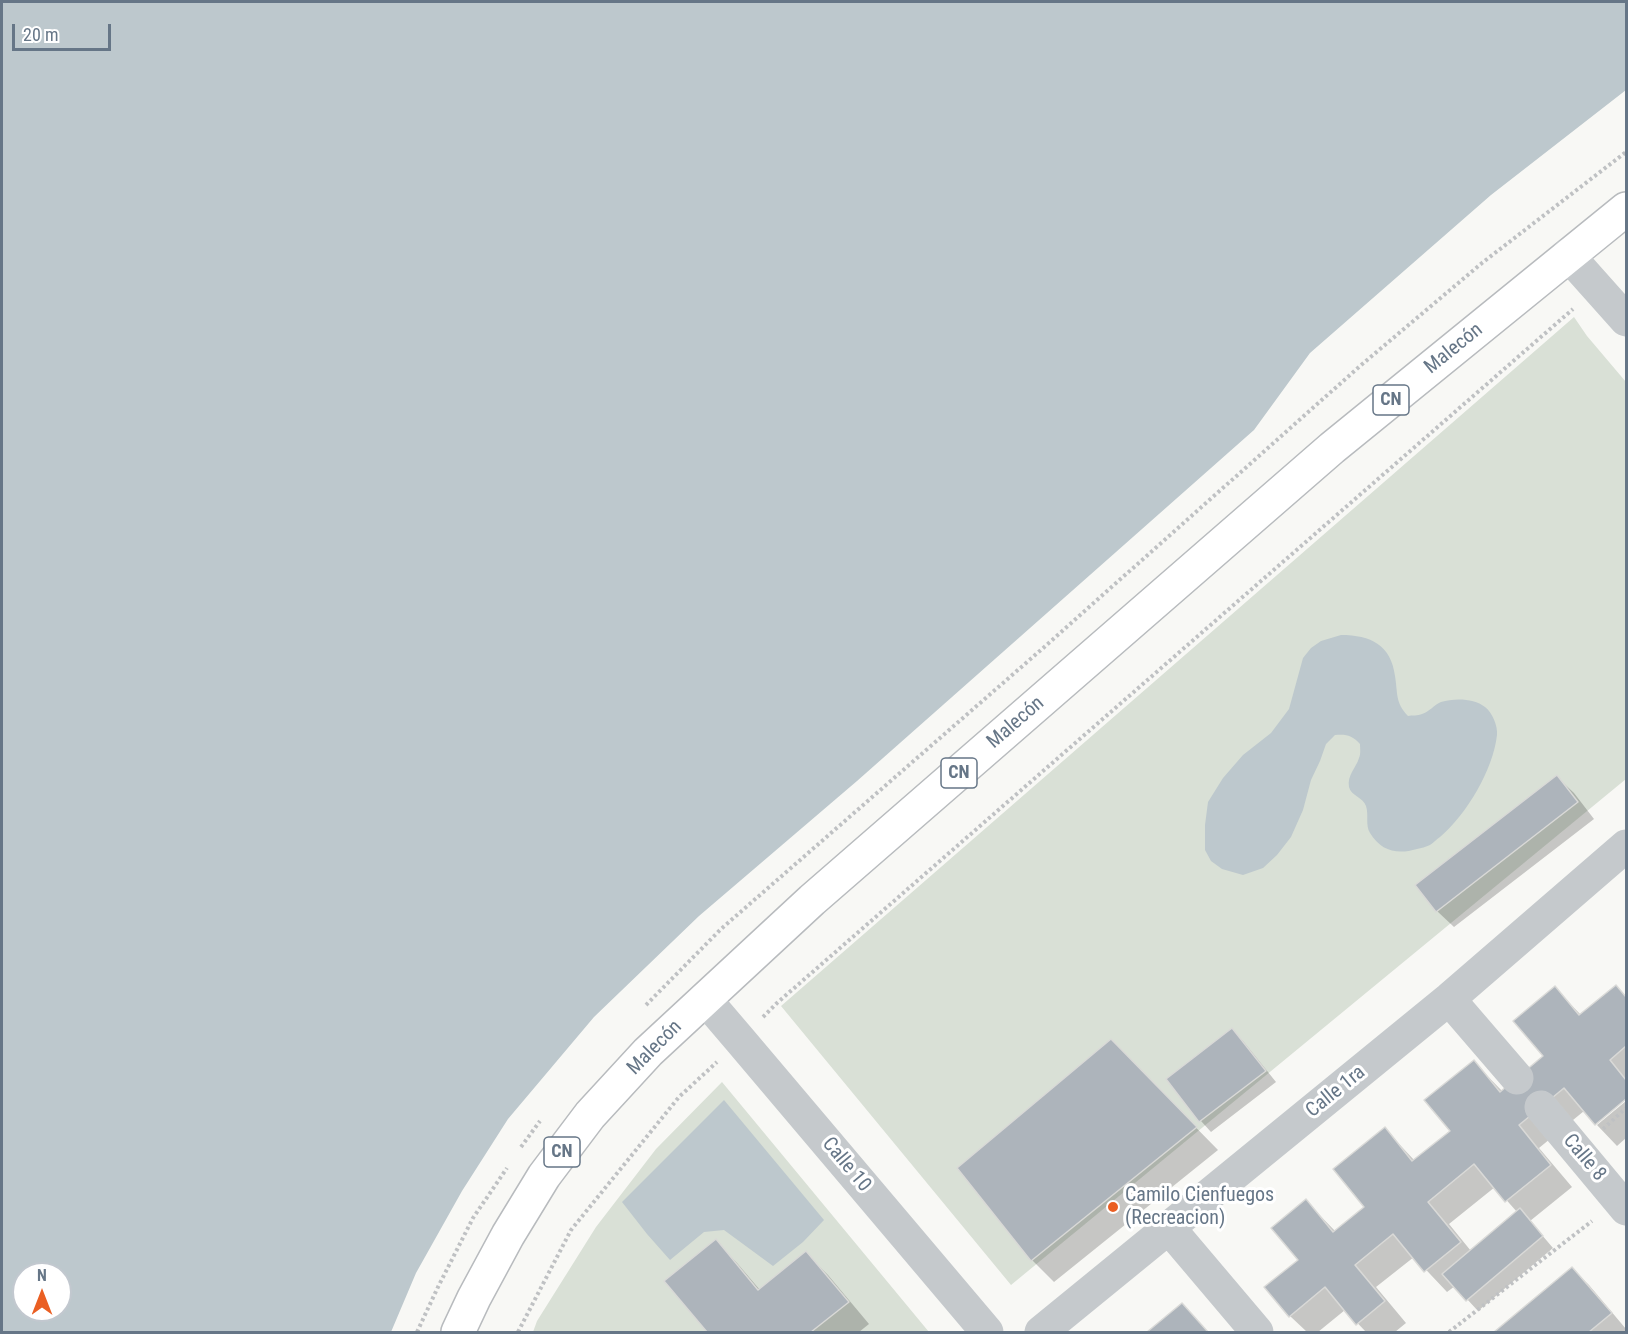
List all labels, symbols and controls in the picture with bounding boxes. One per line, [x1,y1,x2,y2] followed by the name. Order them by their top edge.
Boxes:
[15,12,114,50] scale bar
[23,24,58,45] text: 20 m
[1420,318,1488,380] street label: Malecón
[1373,385,1409,415] road number: CN
[983,692,1049,754] street label: Malecón
[941,758,977,788] road number: CN
[623,1016,687,1080] street label: Malecón
[1302,1061,1370,1123] street label: Calle 1ra
[1557,1130,1611,1186] street label: Calle 8
[816,1133,876,1197] street label: Calle 10
[544,1137,580,1167] road number: CN
[1125,1184,1274,1231] place label: Camilo Cienfuegos (Recreacion)
[1106,1200,1120,1214] marker: Camilo Cienfuegos (Recreacion)
[12,1262,72,1322] north arrow
[37,1266,47,1285] text: N

